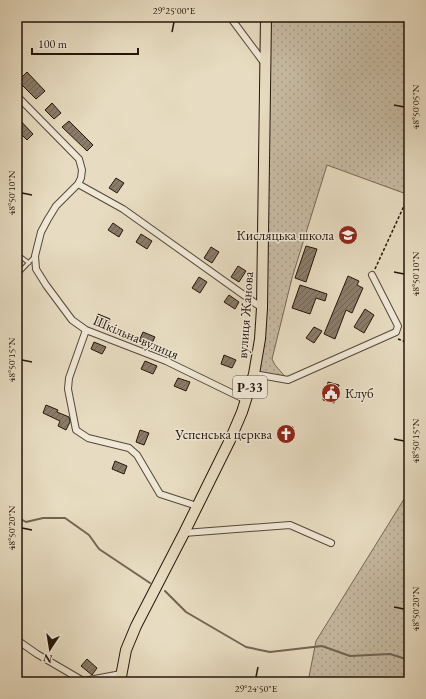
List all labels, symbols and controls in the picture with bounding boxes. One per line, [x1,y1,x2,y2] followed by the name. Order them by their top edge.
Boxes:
[153,4,196,17] text: 29°25'00"E
[32,30,138,56] scale bar
[38,36,68,52] text: 100 m
[409,84,422,129] text: 48°50'05"N
[5,170,18,215] text: 48°50'10"N
[337,224,359,246] school or university icon: Кисляцька школа
[237,226,334,244] place label: Кисляцька школа
[409,251,422,296] text: 48°50'10"N
[233,271,257,359] street label: вулиця Жанова
[90,311,182,363] street label: Шкільна вулиця
[5,337,18,382] text: 48°50'15"N
[233,376,267,398] road number: Р-33
[320,382,342,404] public building icon: Клуб
[345,384,374,402] place label: Клуб
[409,418,422,463] text: 48°50'15"N
[275,423,297,445] church icon: Успенська церква
[174,425,272,443] place label: Успенська церква
[5,505,18,550] text: 48°50'20"N
[409,586,422,631] text: 48°50'20"N
[30,629,70,669] north arrow
[42,651,54,667] text: N
[235,682,278,695] text: 29°24'50"E

